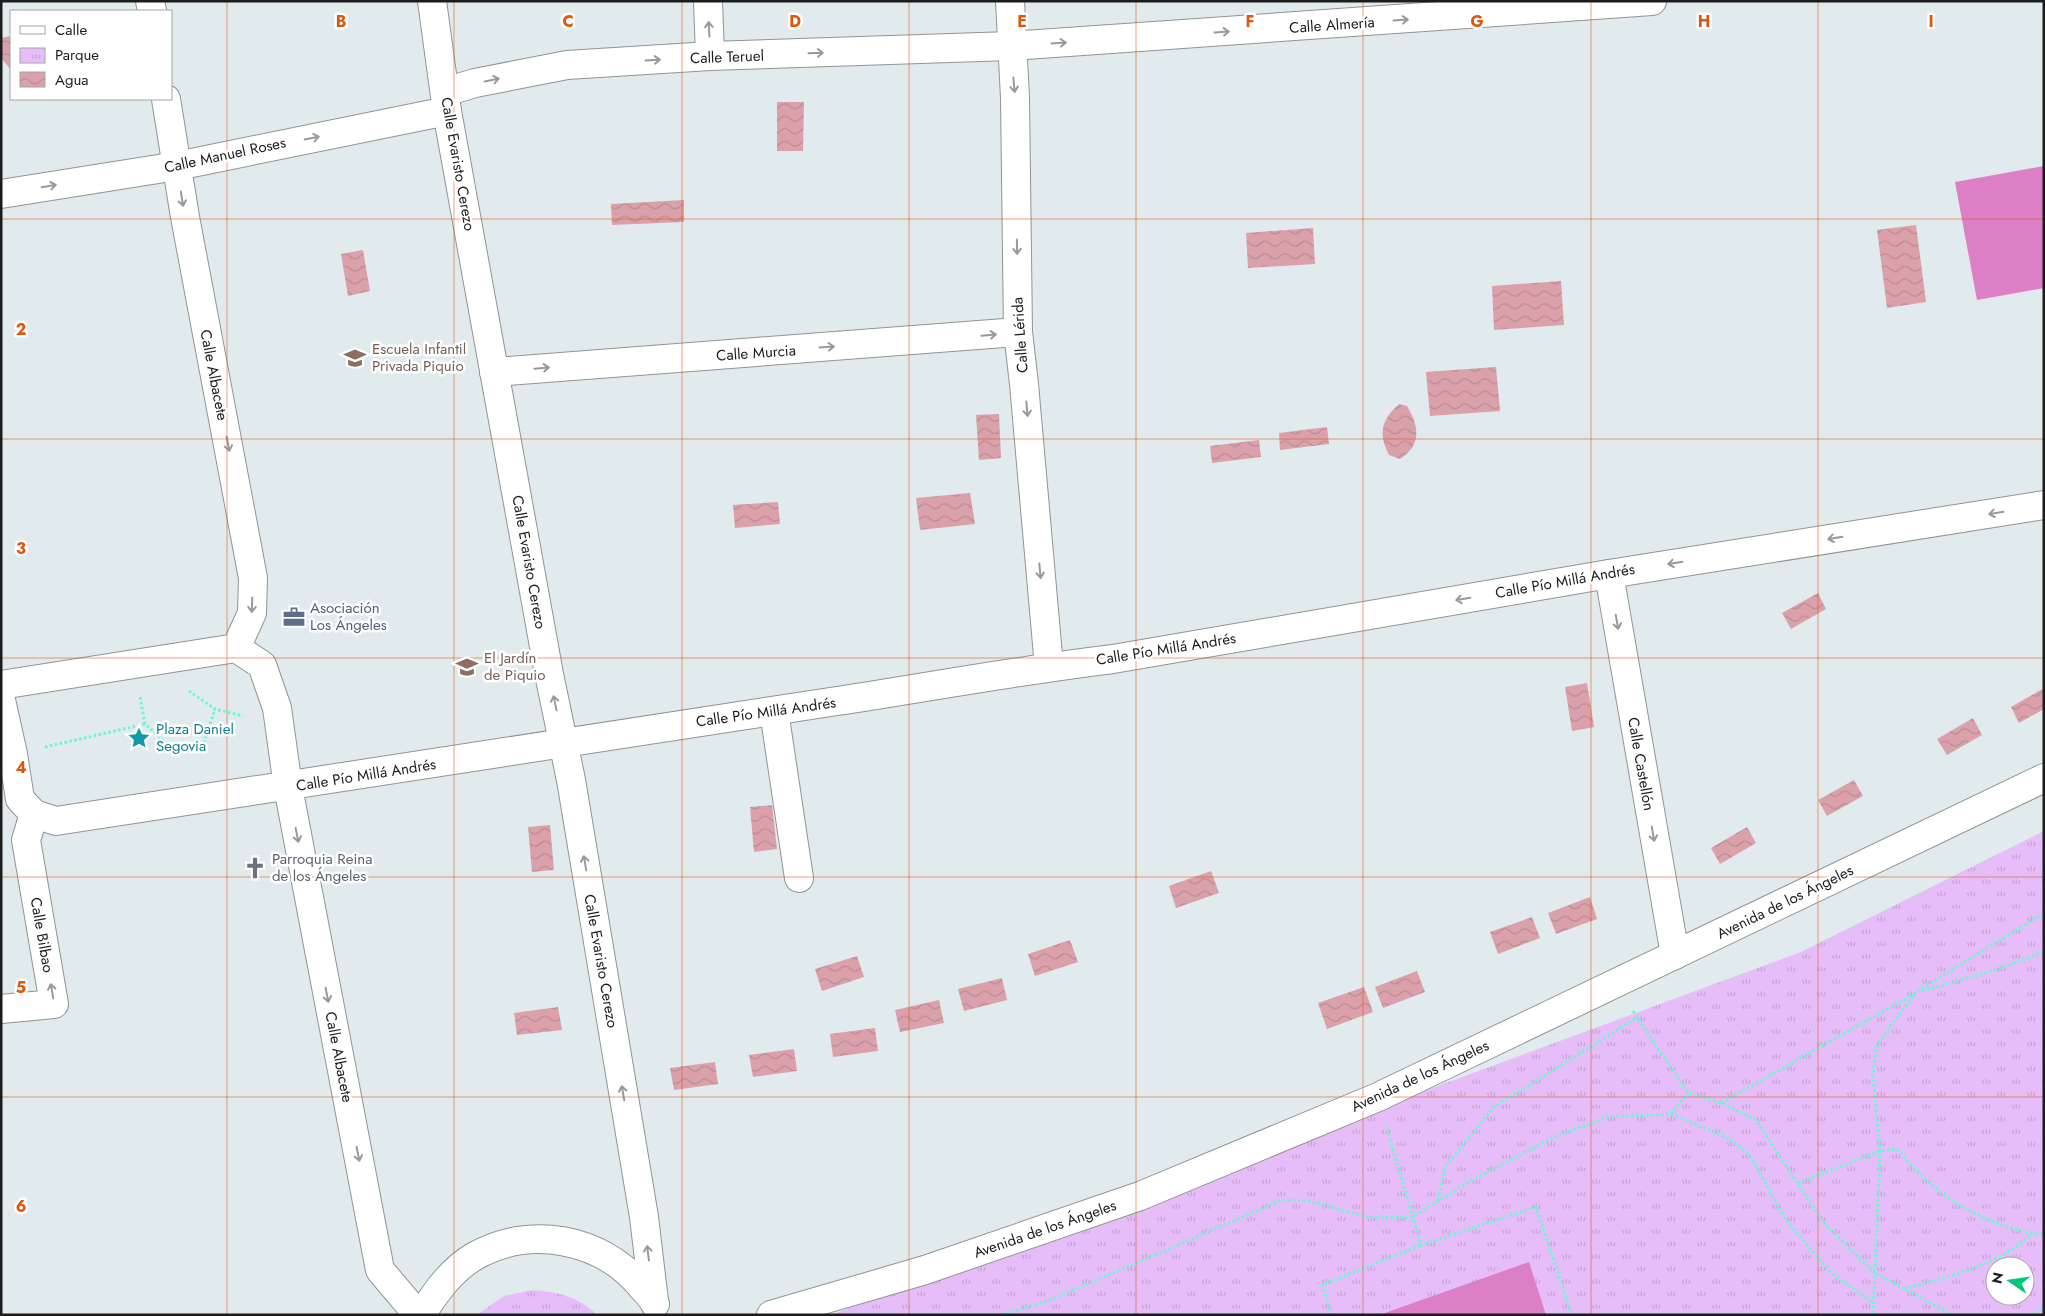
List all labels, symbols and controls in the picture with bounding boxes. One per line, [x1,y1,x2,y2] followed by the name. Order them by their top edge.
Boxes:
[10,10,172,100] legend
[336,10,346,33] text: B
[562,10,574,33] text: C
[789,10,801,33] text: D
[1017,10,1027,33] text: E
[1246,10,1254,33] text: F
[1470,10,1484,33] text: G
[1698,10,1710,33] text: H
[1928,10,1934,33] text: I
[1289,11,1375,39] street label: Calle Almería
[1393,16,1409,25] one-way arrow
[55,19,87,41] text: Calle
[704,21,714,38] one-way arrow
[1213,28,1229,37] one-way arrow
[1051,39,1067,48] one-way arrow
[55,44,99,66] text: Parque
[690,45,764,69] street label: Calle Teruel
[807,49,823,58] one-way arrow
[645,55,661,64] one-way arrow
[55,69,89,91] text: Agua
[484,74,500,84] one-way arrow
[1009,77,1019,93] one-way arrow
[435,95,481,233] street label: Calle Evaristo Cerezo
[162,131,288,179] street label: Calle Manuel Roses
[304,132,320,142] one-way arrow
[41,181,57,191] one-way arrow
[177,190,187,206] one-way arrow
[1012,239,1022,255] one-way arrow
[1006,296,1034,374] street label: Calle Lérida
[16,318,26,341] text: 2
[194,328,234,422] street label: Calle Albacete
[980,330,996,339] one-way arrow
[372,338,466,377] place label: Escuela Infantil Privada Piquio
[715,339,797,367] street label: Calle Murcia
[818,343,834,352] one-way arrow
[342,345,368,371] school or university icon: Escuela Infantil Privada Piquio
[534,364,550,373] one-way arrow
[1022,401,1031,417] one-way arrow
[223,436,233,452] one-way arrow
[506,493,552,631] street label: Calle Evaristo Cerezo
[1988,508,2004,518] one-way arrow
[1827,533,1843,543] one-way arrow
[16,537,26,560] text: 3
[1494,558,1636,604] street label: Calle Pío Millá Andrés
[1667,559,1683,569] one-way arrow
[1035,563,1045,579] one-way arrow
[1455,594,1471,604] one-way arrow
[247,596,257,612] one-way arrow
[310,597,387,636] place label: Asociación Los Ángeles
[281,604,307,630] office icon: Asociación Los Ángeles
[1613,613,1623,629] one-way arrow
[1095,627,1237,671] street label: Calle Pío Millá Andrés
[484,647,545,686] place label: El Jardín de Piquio
[454,654,480,680] school or university icon: El Jardín de Piquio
[695,691,837,733] street label: Calle Pío Millá Andrés
[550,696,559,712] one-way arrow
[1622,716,1660,812] street label: Calle Castellón
[156,718,234,757] place label: Plaza Daniel Segovia
[126,725,152,751] place icon: Plaza Daniel Segovia
[295,753,437,797] street label: Calle Pío Millá Andrés
[15,756,27,779] text: 4
[1649,825,1659,841] one-way arrow
[293,827,302,843] one-way arrow
[272,848,372,887] place label: Parroquia Reina de los Ángeles
[242,855,268,881] church icon: Parroquia Reina de los Ángeles
[579,856,589,872] one-way arrow
[1713,859,1857,945] street label: Avenida de los Ángeles
[578,892,624,1030] street label: Calle Evaristo Cerezo
[25,896,59,974] street label: Calle Bilbao
[16,976,26,999] text: 5
[47,983,57,999] one-way arrow
[323,986,333,1002] one-way arrow
[319,1010,359,1104] street label: Calle Albacete
[1348,1034,1492,1118] street label: Avenida de los Ángeles
[618,1085,628,1101] one-way arrow
[353,1146,363,1162] one-way arrow
[971,1194,1119,1264] street label: Avenida de los Ángeles
[16,1195,26,1218] text: 6
[643,1245,653,1261] one-way arrow
[1985,1256,2035,1306] north arrow
[1986,1270,2008,1286] text: N

